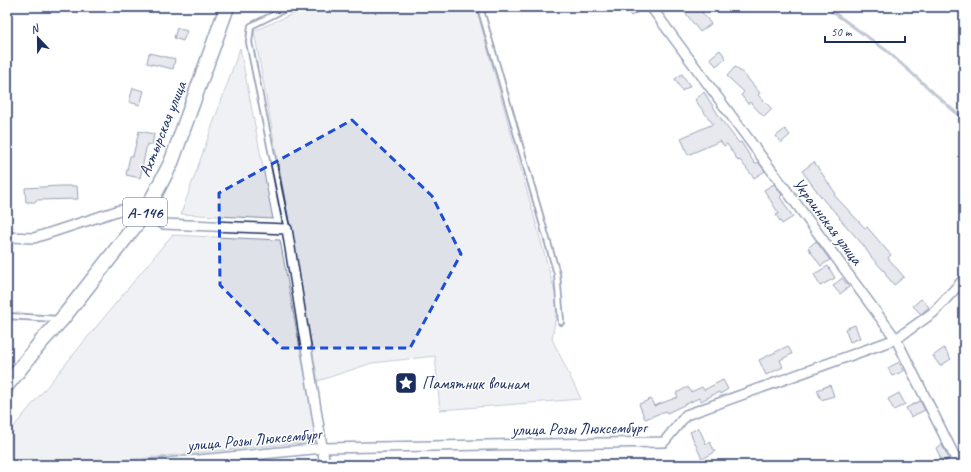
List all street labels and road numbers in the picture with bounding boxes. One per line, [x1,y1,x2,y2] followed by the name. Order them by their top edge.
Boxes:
[134,77,192,180] street label: Ахтырская улица
[788,174,868,270] street label: Украинская улица
[123,198,167,226] road number: А-146
[511,417,649,440] street label: улица Розы Люксембург
[185,423,324,456] street label: улица Розы Люксембург

